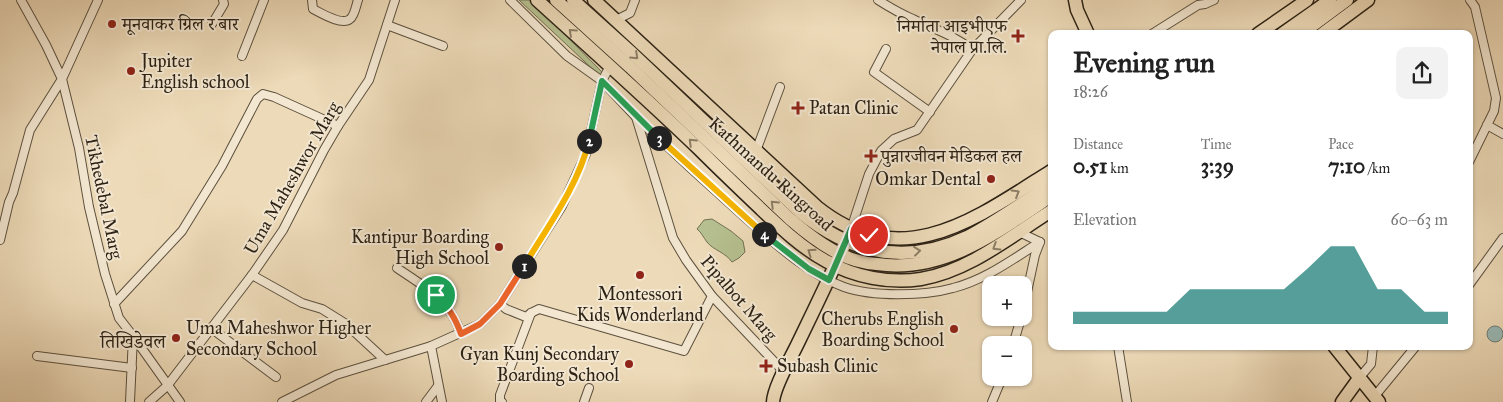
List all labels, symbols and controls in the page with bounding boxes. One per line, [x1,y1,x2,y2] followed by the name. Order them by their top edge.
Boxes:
[121,13,240,36] place label: मूनवाकर ग्रिल र बार
[896,15,1008,58] place label: निर्माता आइभीएफ नेपाल प्रा.लि.
[106,18,118,30] marker: मूनवाकर ग्रिल र बार
[569,29,578,38] one-way arrow
[1011,29,1025,43] marker: निर्माता आइभीएफ नेपाल प्रा.लि.
[1073,45,1215,80] text: Evening run
[1396,47,1448,99] button: share
[139,50,250,94] place label: Jupiter English school
[630,50,639,59] one-way arrow
[125,65,137,77] marker: Jupiter English school
[1073,82,1108,101] text: 18:26
[239,97,346,259] street label: Uma Maheshwor Marg
[809,97,899,119] place label: Patan Clinic
[791,101,805,115] marker: Patan Clinic
[704,112,838,236] street label: Kathmandu Ringroad
[646,126,672,150] pin: 3
[576,128,602,154] pin: 2
[657,130,662,147] text: 3
[79,133,128,262] street label: Tikhedebal Marg
[586,133,593,150] text: 2
[1073,136,1123,153] text: Distance
[1201,136,1232,153] text: Time
[1328,136,1354,153] text: Pace
[688,139,697,148] one-way arrow
[880,145,1023,167] place label: पुन्नारजीवन मेडिकल हल
[865,150,877,162] marker: पुन्नारजीवन मेडिकल हल
[1073,153,1107,179] text: 0.51
[1201,153,1234,179] text: 3:39
[1328,153,1365,179] text: 7:10
[1107,160,1129,177] text: km
[1365,160,1390,177] text: /km
[875,168,981,190] place label: Omkar Dental
[985,173,997,185] marker: Omkar Dental
[1010,190,1019,200] one-way arrow
[771,201,780,210] one-way arrow
[1073,210,1137,229] text: Elevation
[1391,210,1448,229] text: 60–63 m
[848,214,890,256] pin
[855,221,883,249] icon: check
[752,222,776,246] pin: 4
[351,226,490,270] place label: Kantipur Boarding High School
[761,226,768,243] text: 4
[992,240,1001,250] one-way arrow
[493,241,505,253] marker: Kantipur Boarding High School
[914,246,922,257] one-way arrow
[807,249,817,258] one-way arrow
[695,251,783,346] street label: Pipalbot Marg
[512,254,536,278] pin: 1
[522,258,527,275] text: 1
[634,269,646,281] marker: Montessori Kids Wonderland
[415,274,457,316] pin
[982,276,1032,386] map controls
[982,276,1032,326] button: +
[422,281,450,309] icon: arrive
[577,283,703,326] place label: Montessori Kids Wonderland
[821,308,944,352] place label: Cherubs English Boarding School
[186,317,371,360] place label: Uma Maheshwor Higher Secondary School
[948,323,960,335] marker: Cherubs English Boarding School
[99,330,167,353] district label: तिखिडेवल
[170,332,182,344] marker: Uma Maheshwor Higher Secondary School
[982,336,1032,386] button: −
[460,343,620,387] place label: Gyan Kunj Secondary Boarding School
[777,355,878,377] place label: Subash Clinic
[623,358,635,370] marker: Gyan Kunj Secondary Boarding School
[759,359,773,373] marker: Subash Clinic

